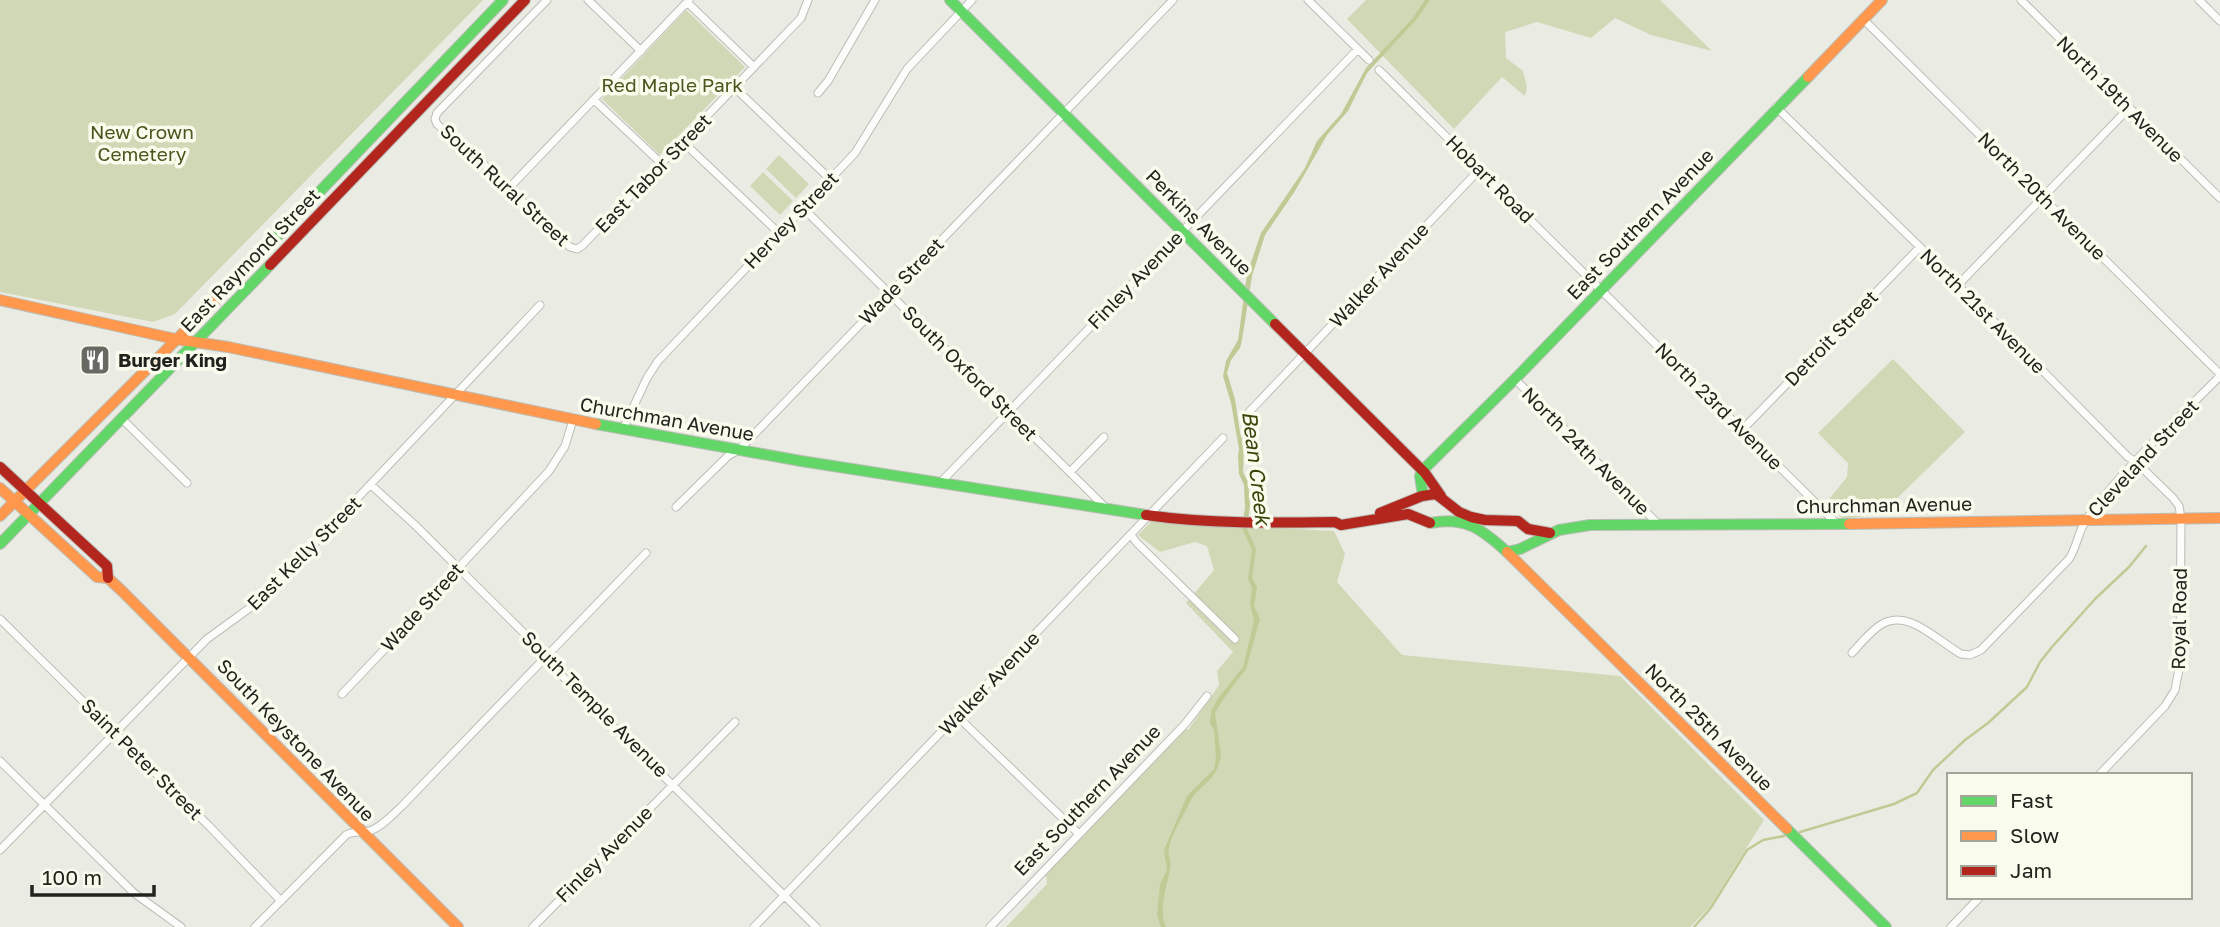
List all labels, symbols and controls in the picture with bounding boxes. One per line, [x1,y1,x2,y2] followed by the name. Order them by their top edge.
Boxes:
[2052,31,2188,167] street label: North 19th Avenue
[601,73,743,96] park label: Red Maple Park
[590,108,715,237] street label: East Tabor Street
[436,119,575,250] street label: South Rural Street
[90,120,194,165] park label: New Crown Cemetery
[1974,127,2111,264] street label: North 20th Avenue
[1442,130,1539,227] street label: Hobart Road
[1562,143,1718,304] street label: East Southern Avenue
[1142,164,1257,279] street label: Perkins Avenue
[739,166,843,273] street label: Hervey Street
[175,183,324,336] street label: East Raymond Street
[1324,217,1433,332] street label: Walker Avenue
[1082,226,1187,333] street label: Finley Avenue
[853,232,948,329] street label: Wade Street
[1916,243,2051,378] street label: North 21st Avenue
[1779,285,1882,390] street label: Detroit Street
[898,300,1043,445] street label: South Oxford Street
[1651,337,1788,474] street label: North 23rd Avenue
[78,343,112,377] restaurant icon: Burger King
[118,348,227,371] place label: Burger King
[1518,382,1655,519] street label: North 24th Avenue
[578,392,756,445] street label: Churchman Avenue
[2082,394,2203,521] street label: Cleveland Street
[1237,409,1277,529] water label: Bean Creek
[242,491,365,614] street label: East Kelly Street
[1796,491,1972,518] street label: Churchman Avenue
[376,557,468,656] street label: Wade Street
[2166,568,2191,670] street label: Royal Road
[517,626,673,782] street label: South Temple Avenue
[934,626,1044,739] street label: Walker Avenue
[213,654,380,826] street label: South Keystone Avenue
[1641,658,1778,795] street label: North 25th Avenue
[77,693,208,824] street label: Saint Peter Street
[1009,719,1165,880] street label: East Southern Avenue
[1947,773,2192,899] legend
[2010,787,2053,813] text: Fast
[551,801,657,907] street label: Finley Avenue
[2010,822,2059,848] text: Slow
[32,853,154,897] scale bar
[2010,857,2052,883] text: Jam
[42,864,102,890] text: 100 m

